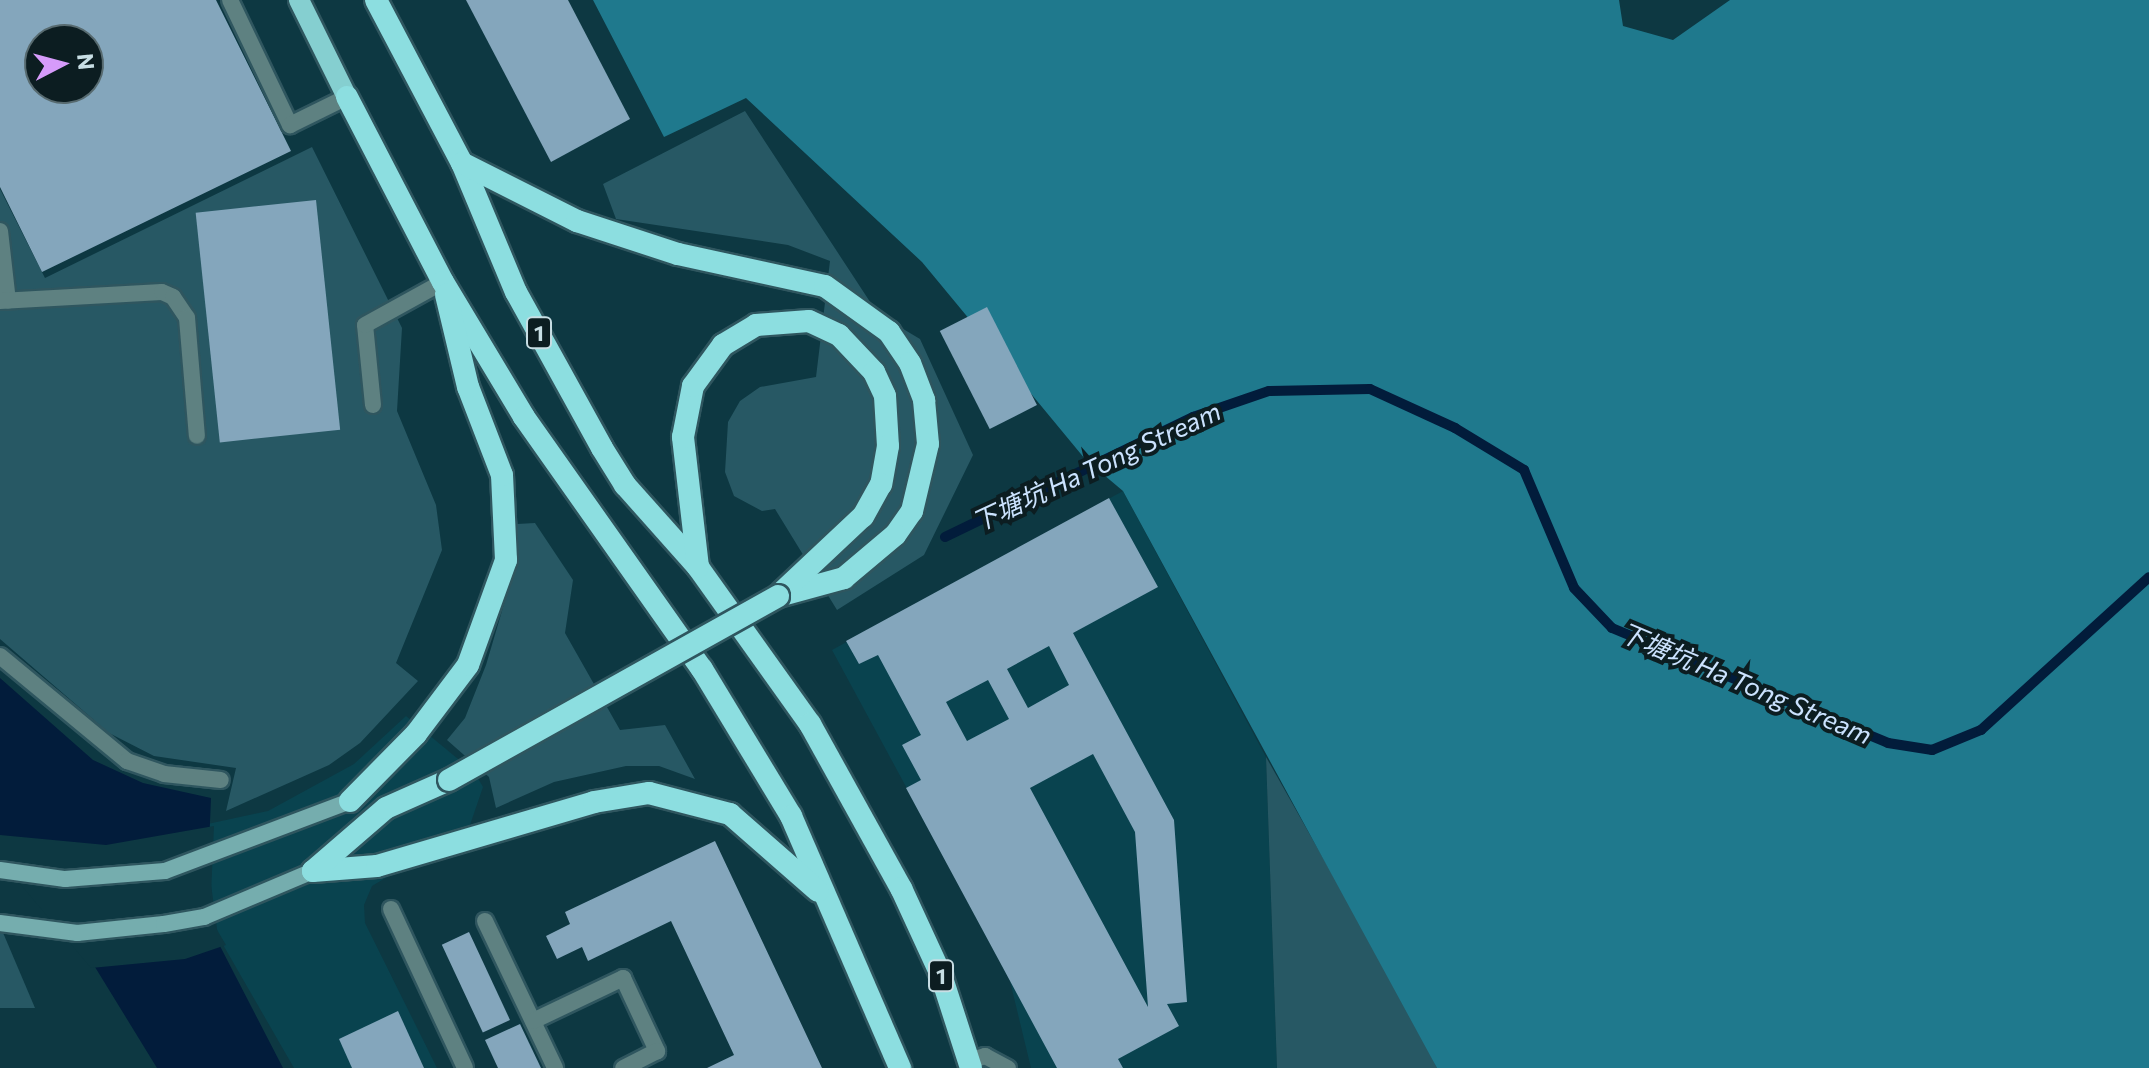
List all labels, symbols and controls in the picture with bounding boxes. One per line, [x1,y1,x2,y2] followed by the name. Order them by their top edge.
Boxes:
[24,24,104,104] north arrow
[72,52,101,71] text: N
[525,315,553,351] road number: 1
[967,395,1225,537] water label: 下塘坑 Ha Tong Stream
[1615,616,1877,750] water label: 下塘坑 Ha Tong Stream
[927,958,955,994] road number: 1

